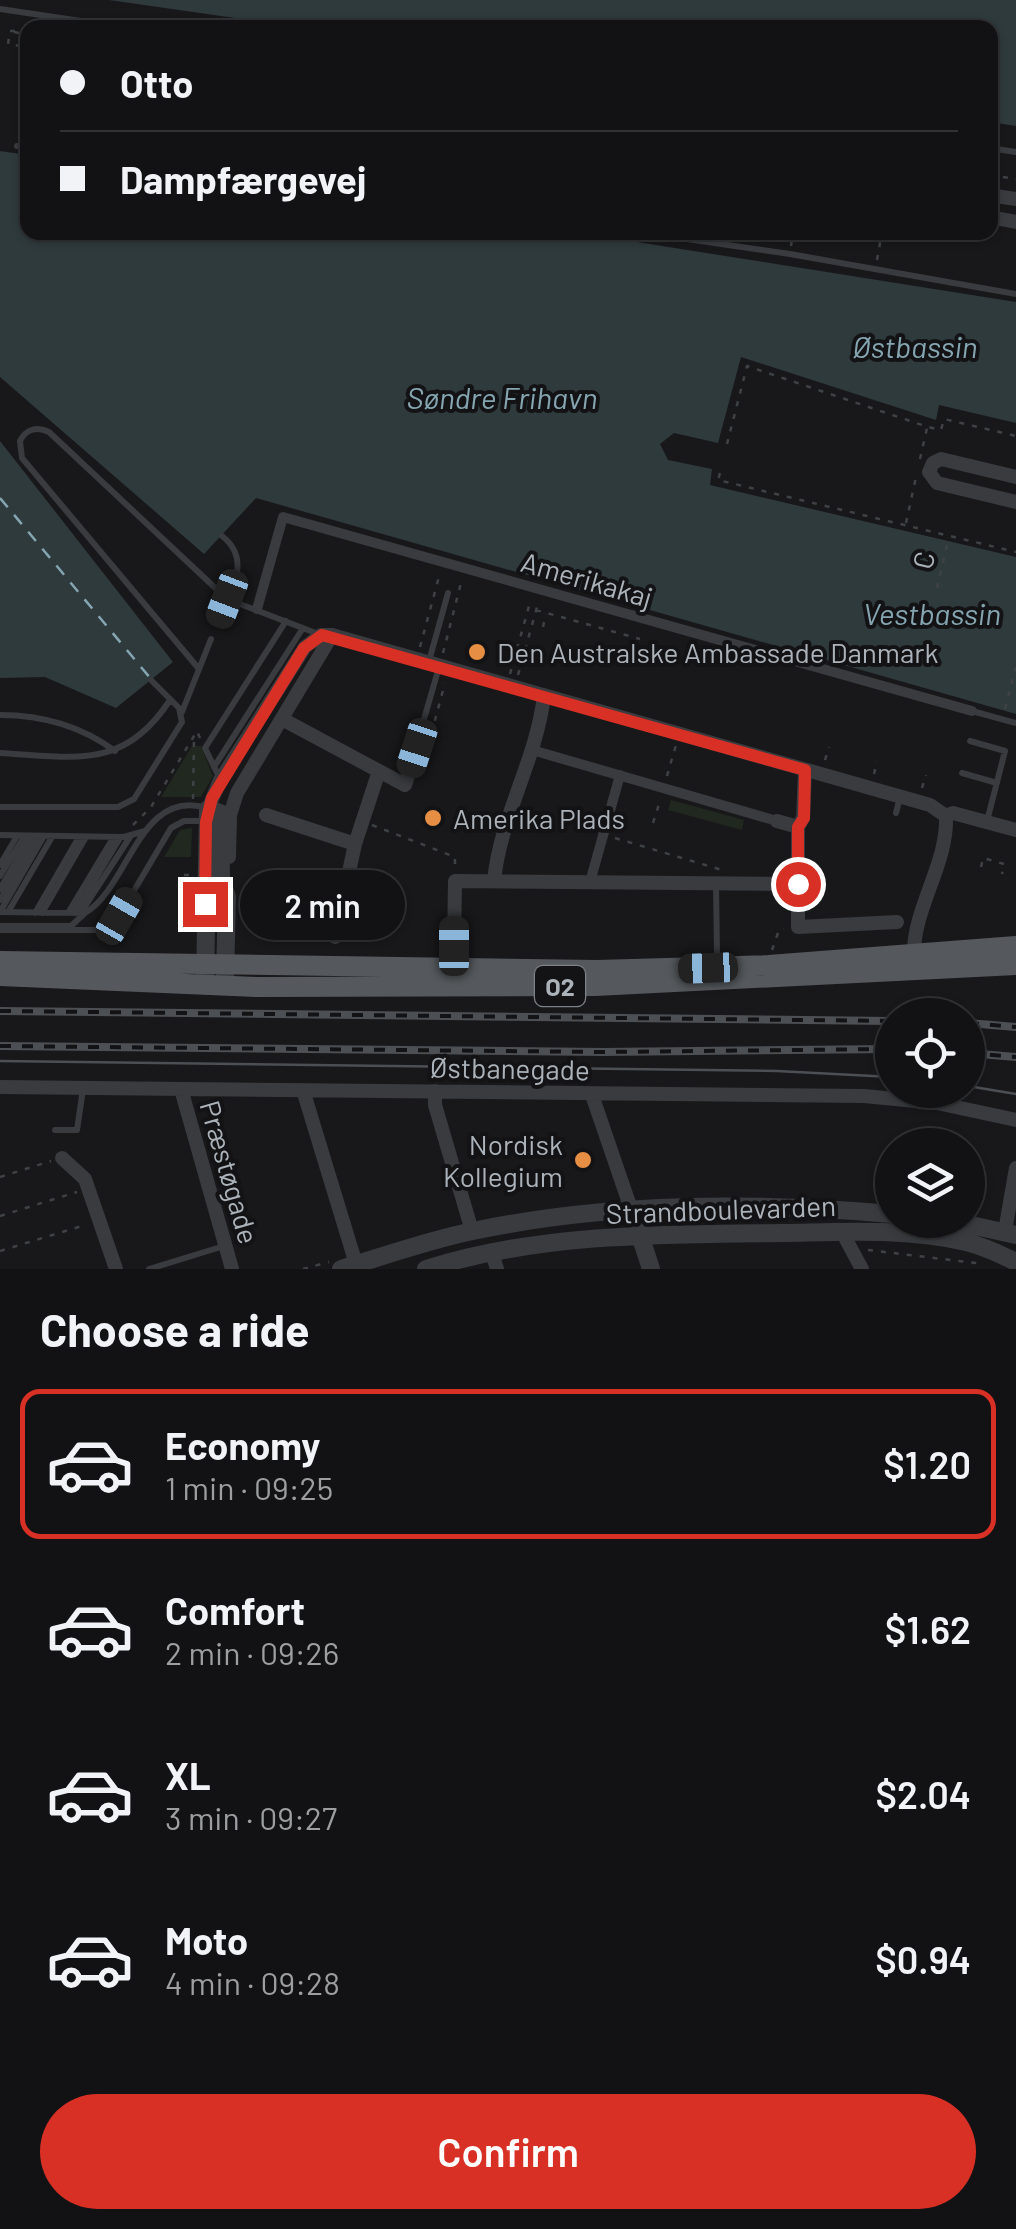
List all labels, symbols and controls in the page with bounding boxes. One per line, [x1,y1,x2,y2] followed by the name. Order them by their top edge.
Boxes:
[120,60,193,106] text: Otto
[120,156,366,202] text: Dampfærgevej
[852,328,978,364] water label: Østbassin
[407,379,597,415] water label: Søndre Frihavn
[517,544,657,614] street label: Amerikakaj
[905,548,941,572] street label: C
[202,566,252,632] car
[863,595,1001,631] water label: Vestbassin
[497,635,939,669] place label: Den Australske Ambassade Danmark
[466,641,488,663] marker: Den Australske Ambassade Danmark
[393,715,441,781] car
[453,801,625,835] place label: Amerika Plads
[422,807,444,829] marker: Amerika Plads
[776,862,821,907] route start
[240,869,405,939] callout: 2 min
[183,882,228,927] route end
[91,883,147,949] car
[284,886,361,924] text: 2 min
[439,916,469,976] car
[677,952,739,984] car
[535,966,585,1006] road number: O2
[875,998,985,1238] map controls
[875,998,985,1108] button: locate
[430,1050,590,1086] street label: Østbanegade
[193,1097,267,1247] street label: Præstøgade
[443,1127,563,1193] place label: Nordisk Kollegium
[875,1128,985,1238] button: layers
[572,1149,594,1171] marker: Nordisk Kollegium
[605,1188,837,1230] street label: Strandboulevarden
[40,1302,310,1356] text: Choose a ride
[45,1419,135,1509] icon: car
[165,1422,320,1468] text: Economy
[883,1441,971,1487] text: $1.20
[165,1468,333,1506] text: 1 min · 09:25
[45,1584,135,1674] icon: car
[165,1587,305,1633] text: Comfort
[885,1606,971,1652] text: $1.62
[165,1633,339,1671] text: 2 min · 09:26
[45,1749,135,1839] icon: car
[165,1752,211,1798] text: XL
[875,1771,971,1817] text: $2.04
[165,1798,337,1836] text: 3 min · 09:27
[45,1914,135,2004] icon: car
[165,1917,248,1963] text: Moto
[875,1936,971,1982] text: $0.94
[165,1963,340,2001] text: 4 min · 09:28
[40,2094,976,2209] button: Confirm

